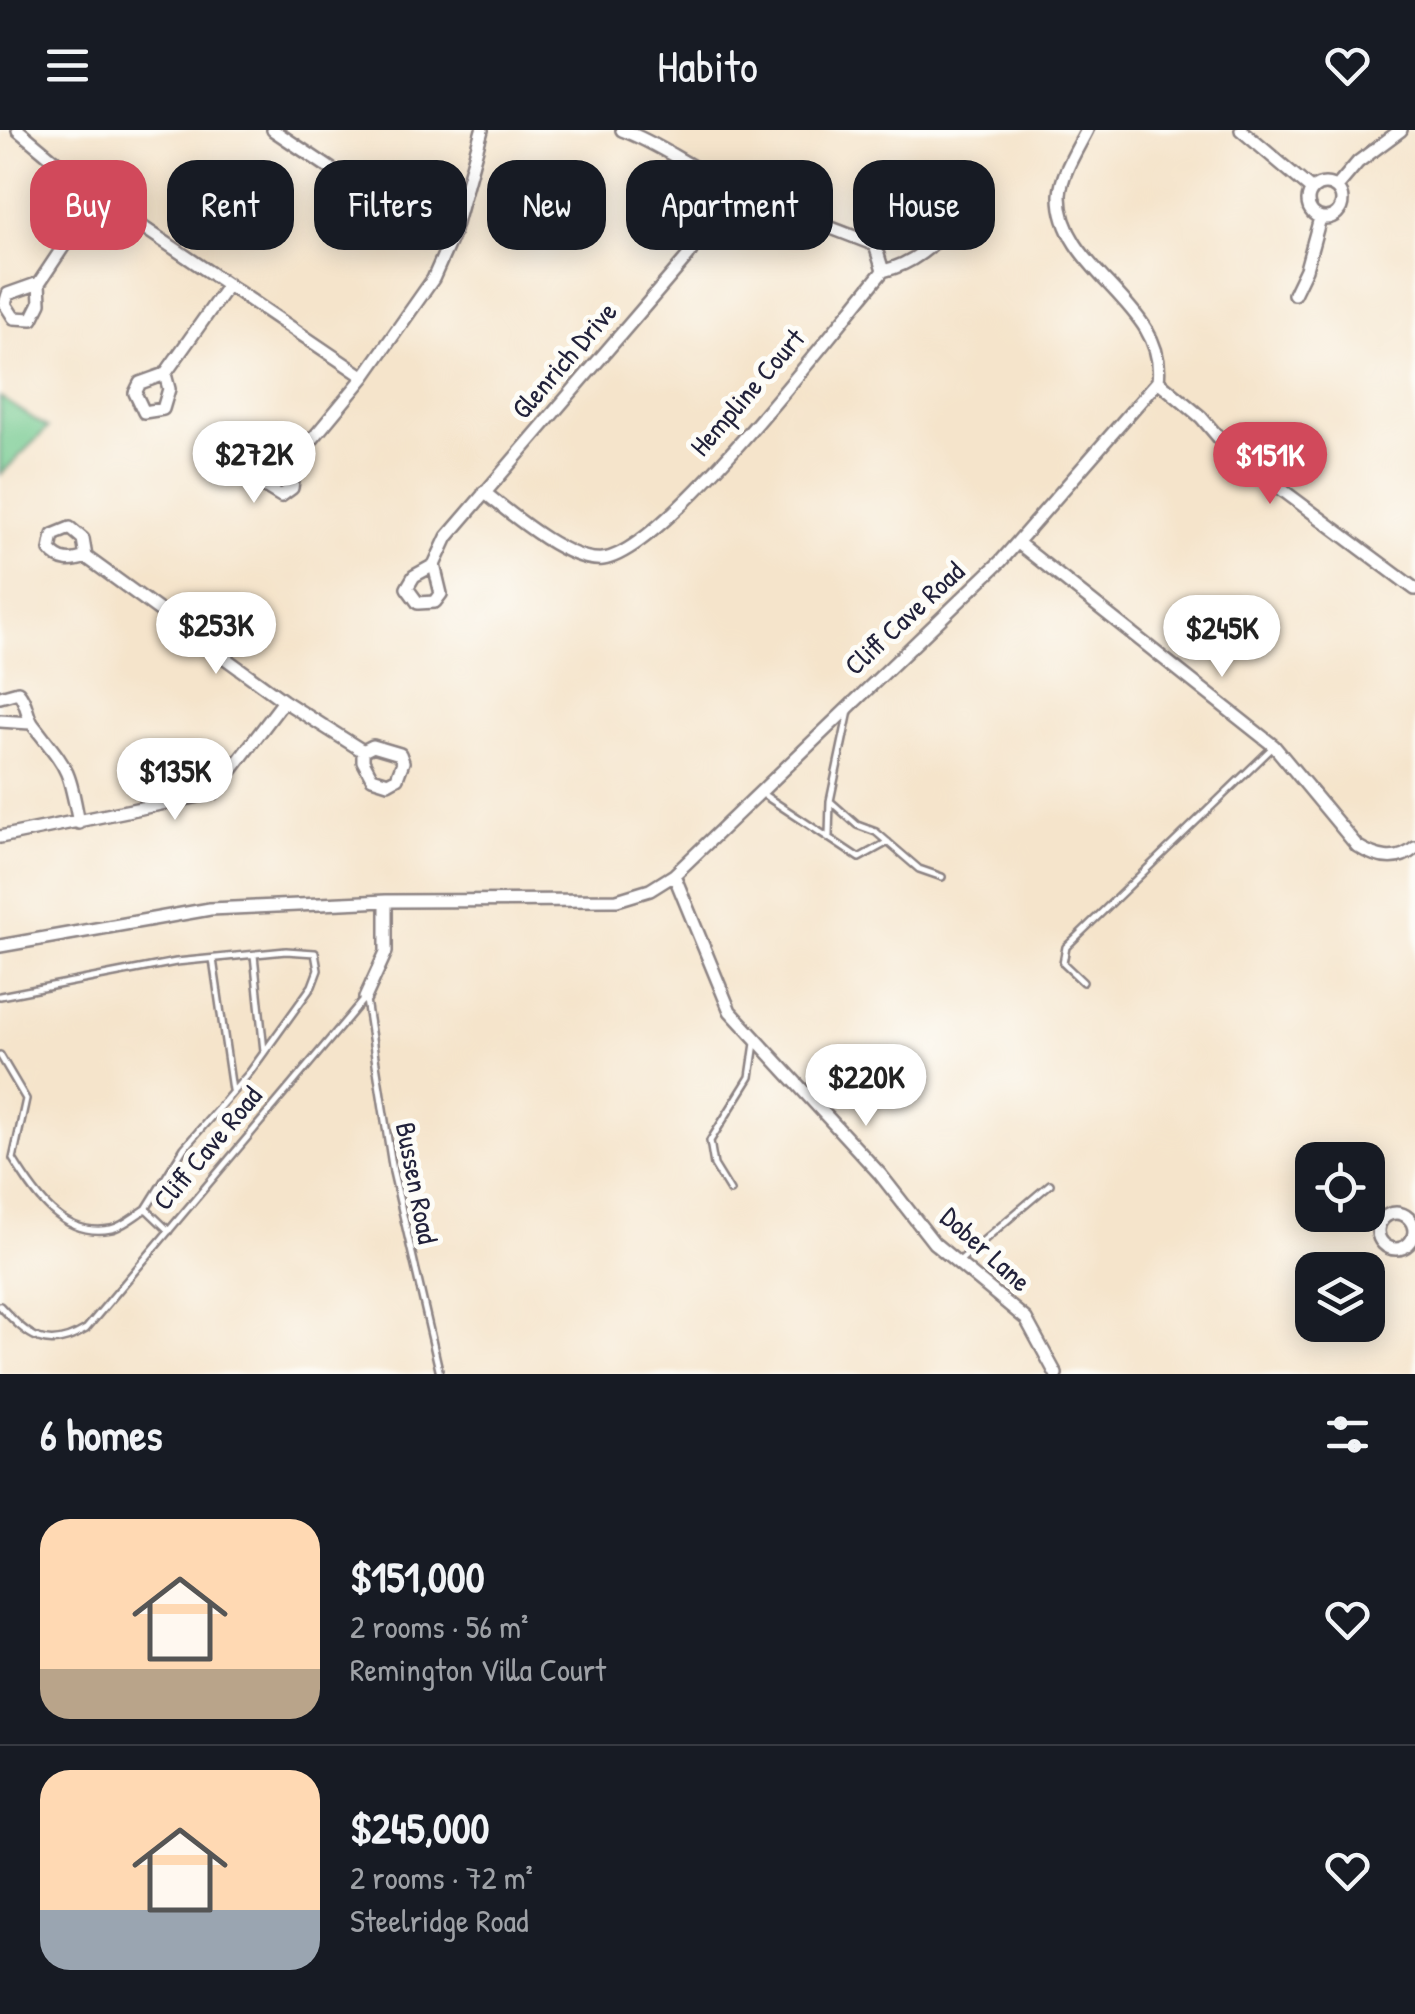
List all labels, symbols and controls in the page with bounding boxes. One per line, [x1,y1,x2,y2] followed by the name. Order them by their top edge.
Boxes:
[657,35,758,96] text: Habito
[40,38,95,93] icon: menu
[1320,38,1375,93] icon: heart
[30,160,147,250] chip: Buy
[167,160,294,250] chip: Rent
[314,160,467,250] chip: Filters
[487,160,606,250] chip: New
[626,160,833,250] chip: Apartment
[853,160,995,250] chip: House
[503,293,625,427] street label: Glenrich Drive
[681,320,813,464] street label: Hempline Court
[184,421,324,506] pin: $272K
[1200,422,1340,507] pin: $151K
[215,432,293,475] text: $272K
[1235,433,1305,476] text: $151K
[836,552,972,683] street label: Cliff Cave Road
[146,592,286,677] pin: $253K
[1152,595,1292,680] pin: $245K
[178,603,254,646] text: $253K
[1185,606,1259,649] text: $245K
[105,738,245,823] pin: $135K
[139,749,211,792] text: $135K
[796,1044,936,1129] pin: $220K
[827,1055,905,1098] text: $220K
[144,1078,270,1218] street label: Cliff Cave Road
[387,1119,447,1247] street label: Bussen Road
[1295,1142,1385,1342] map controls
[1295,1142,1385,1232] button: locate
[933,1198,1039,1300] street label: Dober Lane
[1295,1252,1385,1342] button: layers
[40,1406,162,1463] text: 6 homes
[1320,1407,1375,1462] icon: filters
[350,1548,484,1605] text: $151,000
[120,1559,240,1679] icon: home
[1320,1592,1375,1647] icon: heart
[350,1605,528,1648] text: 2 rooms · 56 m²
[350,1648,606,1691] text: Remington Villa Court
[350,1799,489,1856] text: $245,000
[120,1810,240,1930] icon: home
[1320,1843,1375,1898] icon: heart
[350,1856,533,1899] text: 2 rooms · 72 m²
[350,1899,528,1942] text: Steelridge Road

